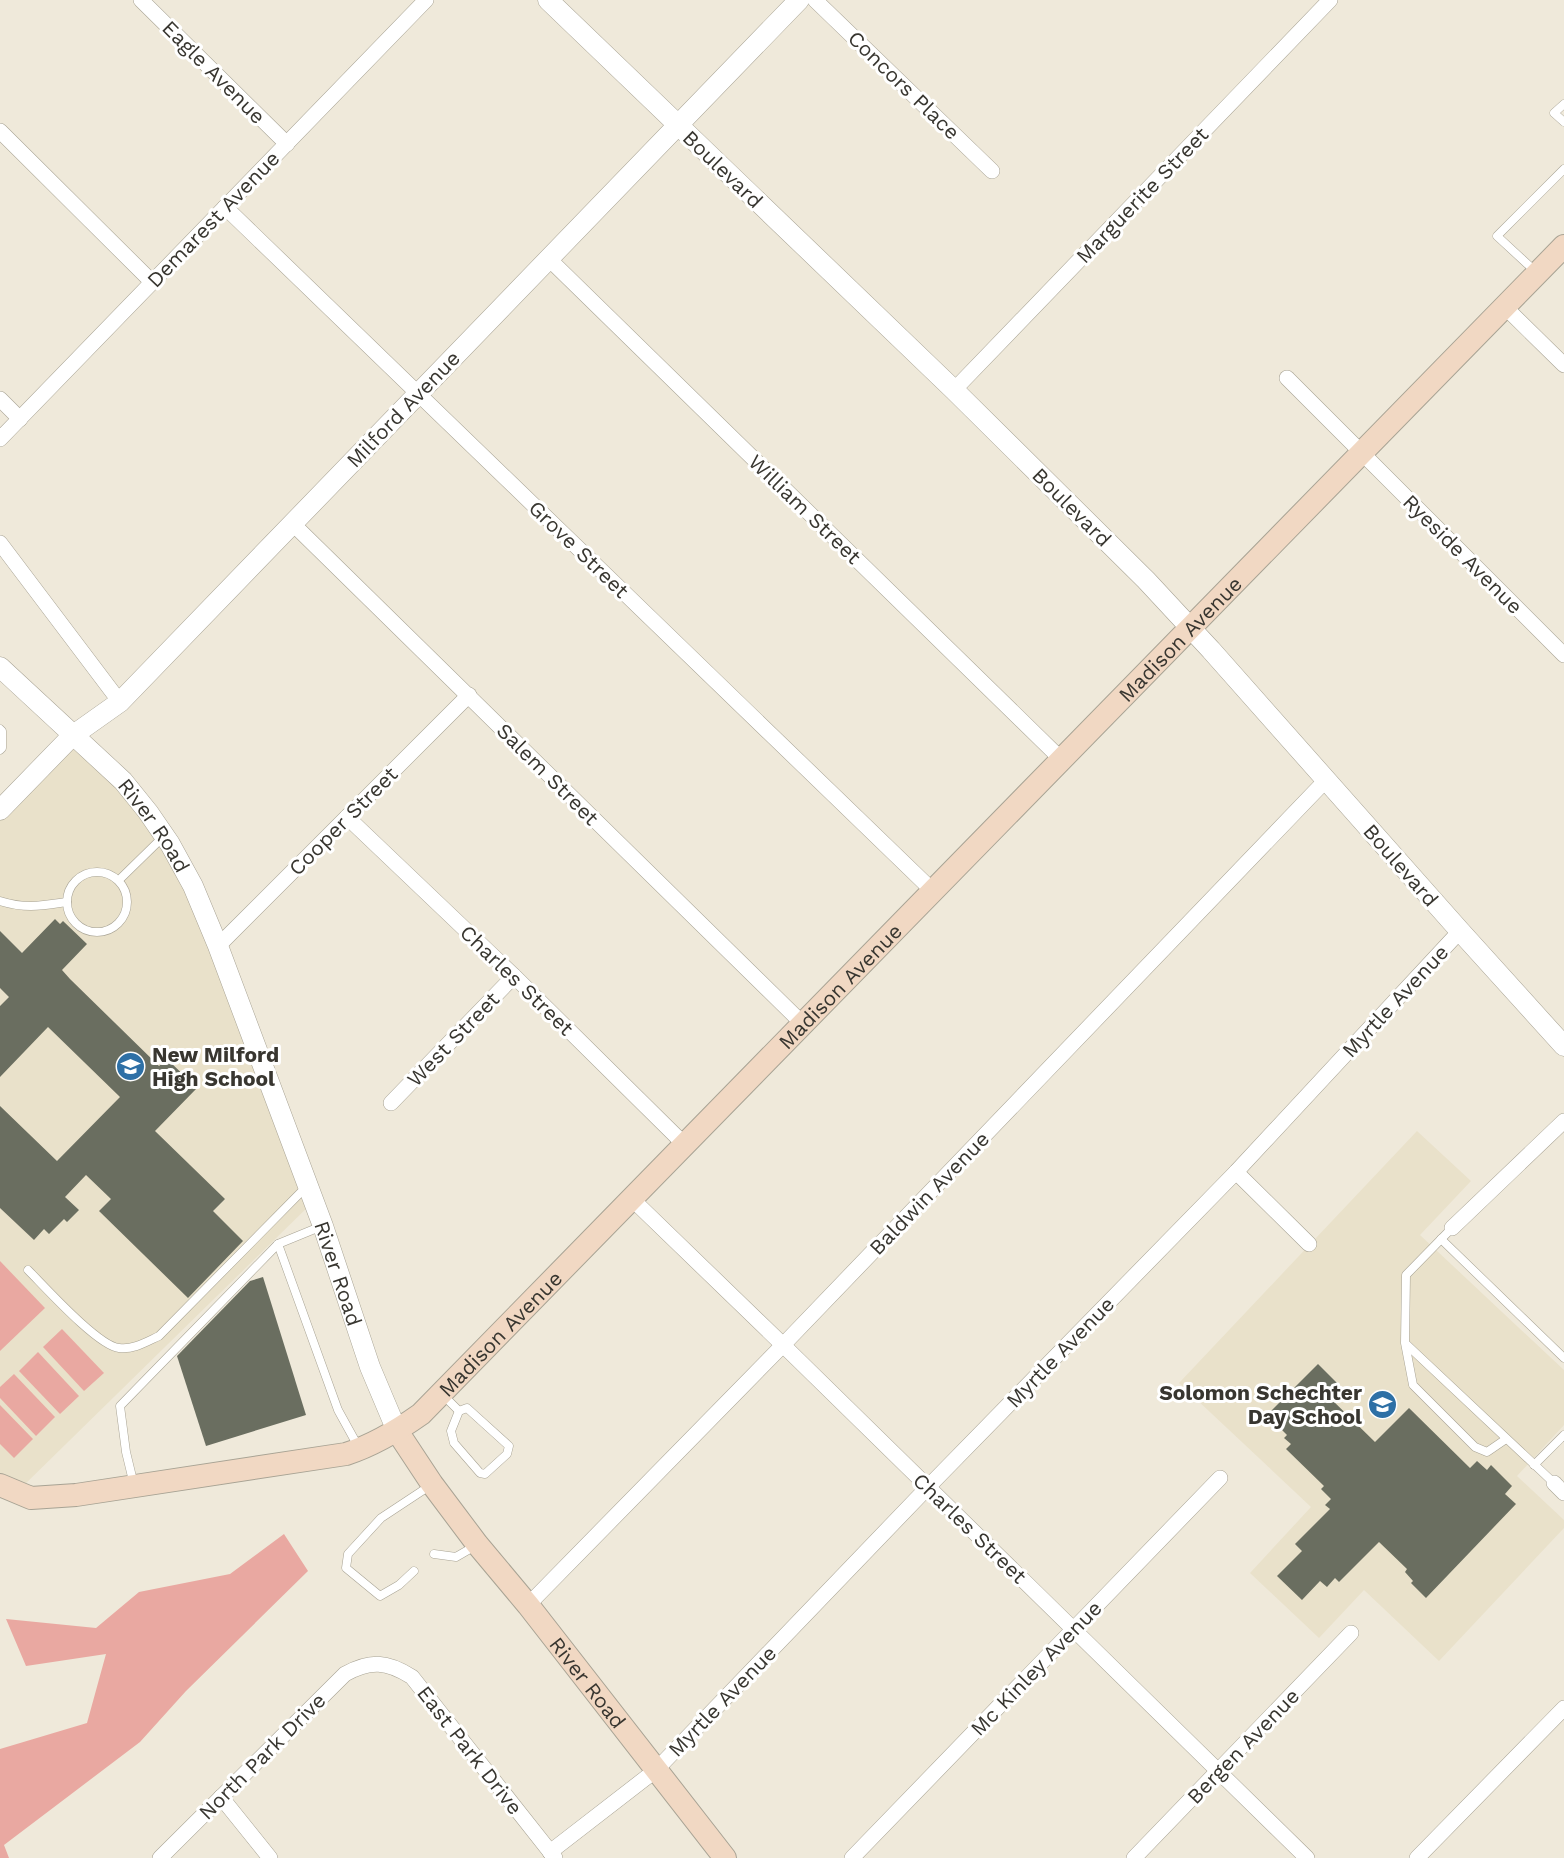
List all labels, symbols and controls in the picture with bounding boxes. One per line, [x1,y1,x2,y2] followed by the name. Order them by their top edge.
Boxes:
[157,15,271,129] street label: Eagle Avenue
[843,25,965,145] street label: Concors Place
[1071,122,1213,268] street label: Marguerite Street
[678,125,768,213] street label: Boulevard
[141,146,285,292] street label: Demarest Avenue
[341,345,465,473] street label: Milford Avenue
[744,449,867,569] street label: William Street
[1027,462,1117,552] street label: Boulevard
[1398,489,1528,619] street label: Ryeside Avenue
[524,495,634,603] street label: Grove Street
[1113,571,1247,707] street label: Madison Avenue
[492,718,604,830] street label: Salem Street
[283,761,403,881] street label: Cooper Street
[113,773,195,876] street label: River Road
[1358,819,1444,911] street label: Boulevard
[773,918,907,1054] street label: Madison Avenue
[455,920,579,1040] street label: Charles Street
[1337,940,1453,1062] street label: Myrtle Avenue
[402,986,504,1092] street label: West Street
[152,1042,279,1091] place label: New Milford High School
[115,1050,147,1082] school or university icon: New Milford High School
[864,1126,994,1260] street label: Baldwin Avenue
[310,1217,368,1329] street label: River Road
[433,1265,567,1401] street label: Madison Avenue
[1001,1291,1119,1413] street label: Myrtle Avenue
[1159,1380,1362,1429] place label: Solomon Schechter Day School
[1367,1388,1399,1420] school or university icon: Solomon Schechter Day School
[908,1468,1032,1588] street label: Charles Street
[965,1595,1107,1741] street label: Mc Kinley Avenue
[545,1632,632,1733] street label: River Road
[663,1640,781,1762] street label: Myrtle Avenue
[412,1681,528,1819] street label: East Park Drive
[1182,1683,1304,1809] street label: Bergen Avenue
[193,1687,331,1825] street label: North Park Drive

